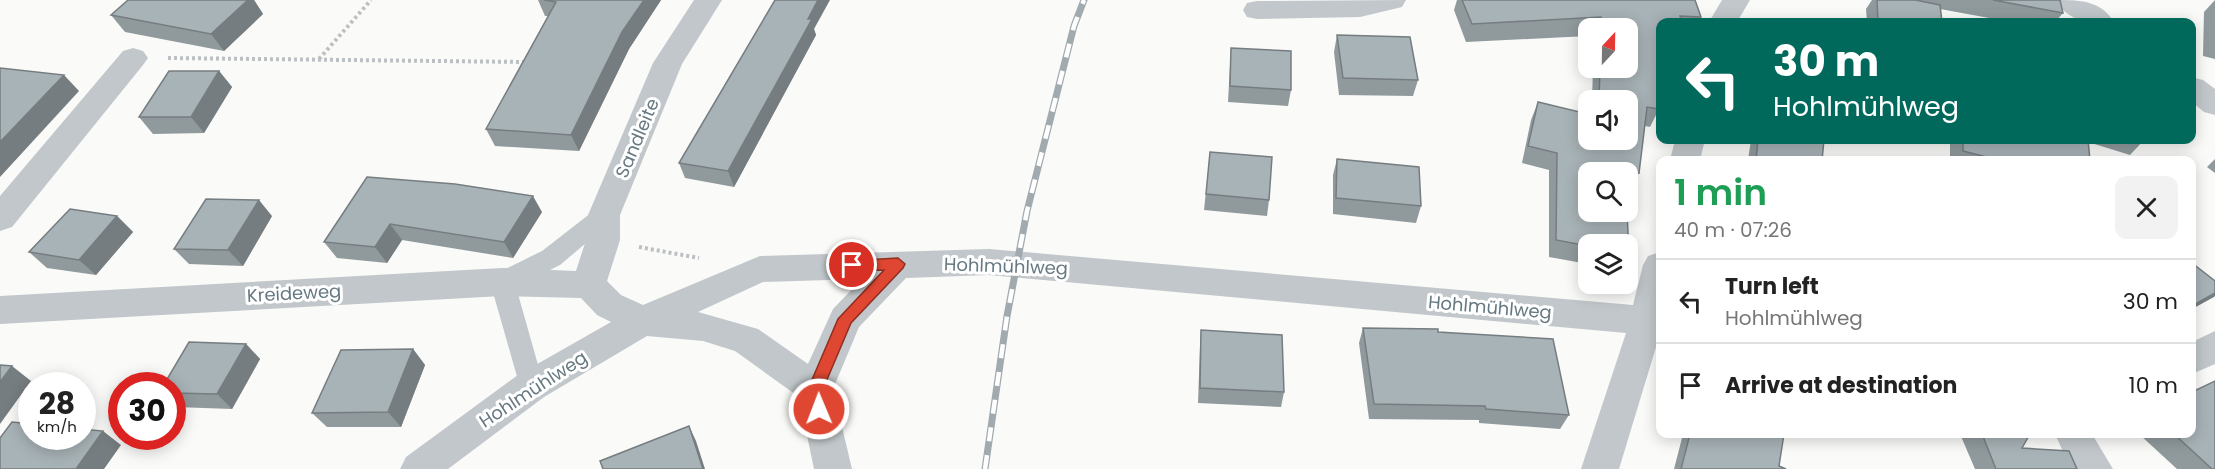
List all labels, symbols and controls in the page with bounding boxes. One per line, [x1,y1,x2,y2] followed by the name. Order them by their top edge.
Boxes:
[1578,18,1638,78] north arrow
[1578,18,1638,294] map controls
[1773,32,1879,91] text: 30 m
[1674,42,1752,120] icon: left
[1773,88,1959,125] text: Hohlmühlweg
[1578,90,1638,150] button: sound
[609,94,665,182] street label: Sandleite
[1578,162,1638,222] button: search
[1674,167,1767,218] text: 1 min
[2115,176,2178,239] button: close
[1674,216,1792,244] text: 40 m · 07:26
[1578,234,1638,294] button: layers
[826,239,877,290] pin
[835,248,868,281] icon: arrive
[944,251,1068,281] street label: Hohlmühlweg
[1725,271,1819,302] text: Turn left
[246,278,342,308] street label: Kreideweg
[1674,285,1707,318] icon: left
[2123,286,2178,317] text: 30 m
[1427,289,1553,325] street label: Hohlmühlweg
[1725,304,1863,332] text: Hohlmühlweg
[474,345,592,433] street label: Hohlmühlweg
[1674,369,1707,402] icon: arrive
[1725,370,1957,401] text: Arrive at destination
[2129,370,2178,401] text: 10 m
[108,372,186,450] speed limit sign: 30
[787,377,851,441] position arrow
[39,382,75,425] text: 28
[37,416,77,437] text: km/h

